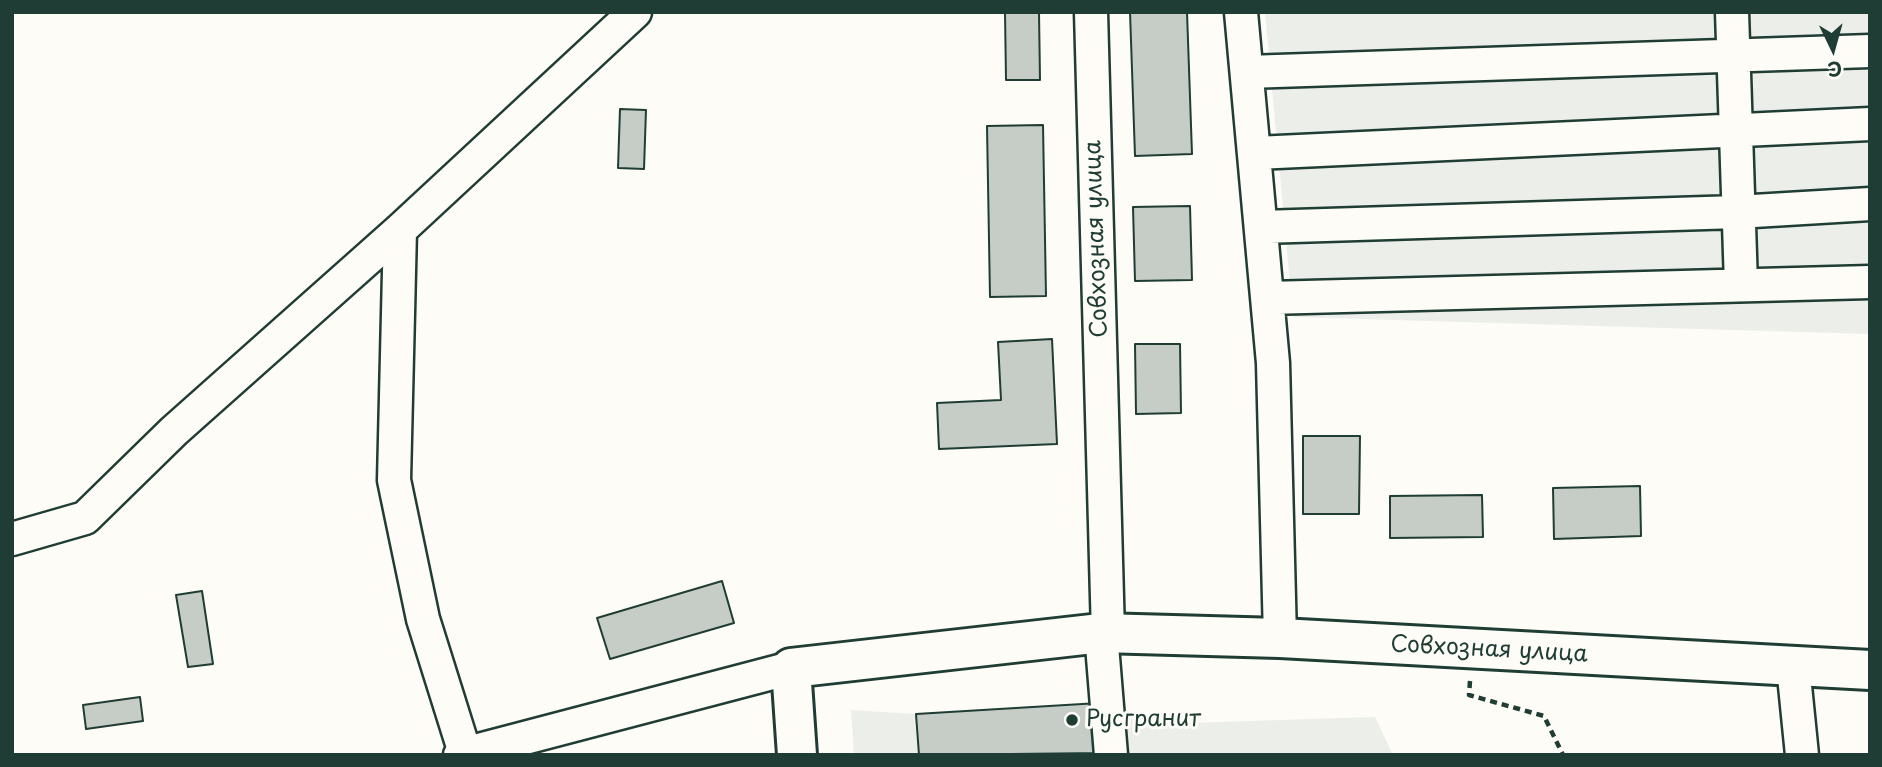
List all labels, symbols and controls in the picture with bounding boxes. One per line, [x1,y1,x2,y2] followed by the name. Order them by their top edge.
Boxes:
[1798,14,1868,84] north arrow
[1826,55,1843,84] text: С
[1080,140,1114,338] street label: Совхозная улица
[1390,631,1588,669] street label: Совхозная улица
[1086,706,1201,734] place label: Русгранит
[1064,712,1080,728] marker: Русгранит

